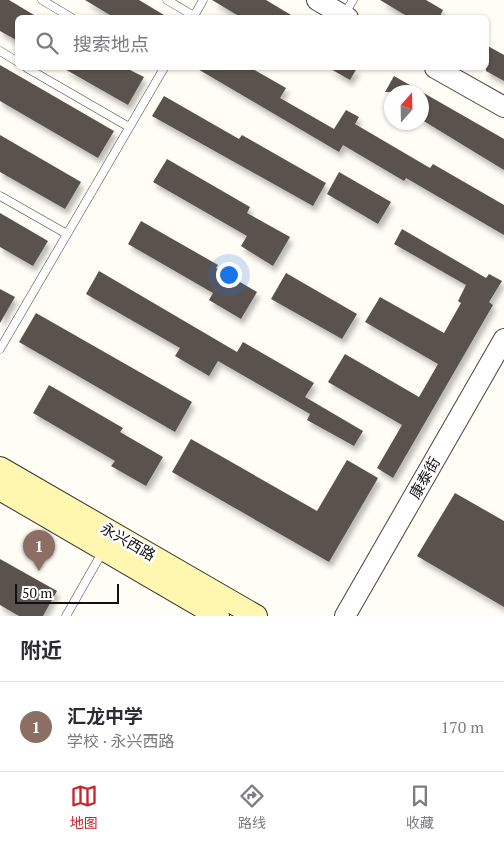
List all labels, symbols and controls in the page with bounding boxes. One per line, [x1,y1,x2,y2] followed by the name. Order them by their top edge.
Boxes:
[15,15,489,70] search box
[33,29,61,57] icon: search
[73,31,149,56] text: 搜索地点
[384,85,429,130] north arrow
[216,262,242,288] your location
[404,453,444,502] street label: 康泰街
[98,517,159,565] street label: 永兴西路
[23,530,55,571] pin: 1
[15,581,119,604] scale bar
[22,583,52,602] text: 50 m
[20,636,62,664] text: 附近
[67,703,143,728] text: 汇龙中学
[31,716,41,738] text: 1
[441,716,484,738] text: 170 m
[67,730,175,752] text: 学校 · 永兴西路
[70,782,98,832] tab: 地图
[238,782,266,832] tab: 路线
[406,782,434,832] tab: 收藏

